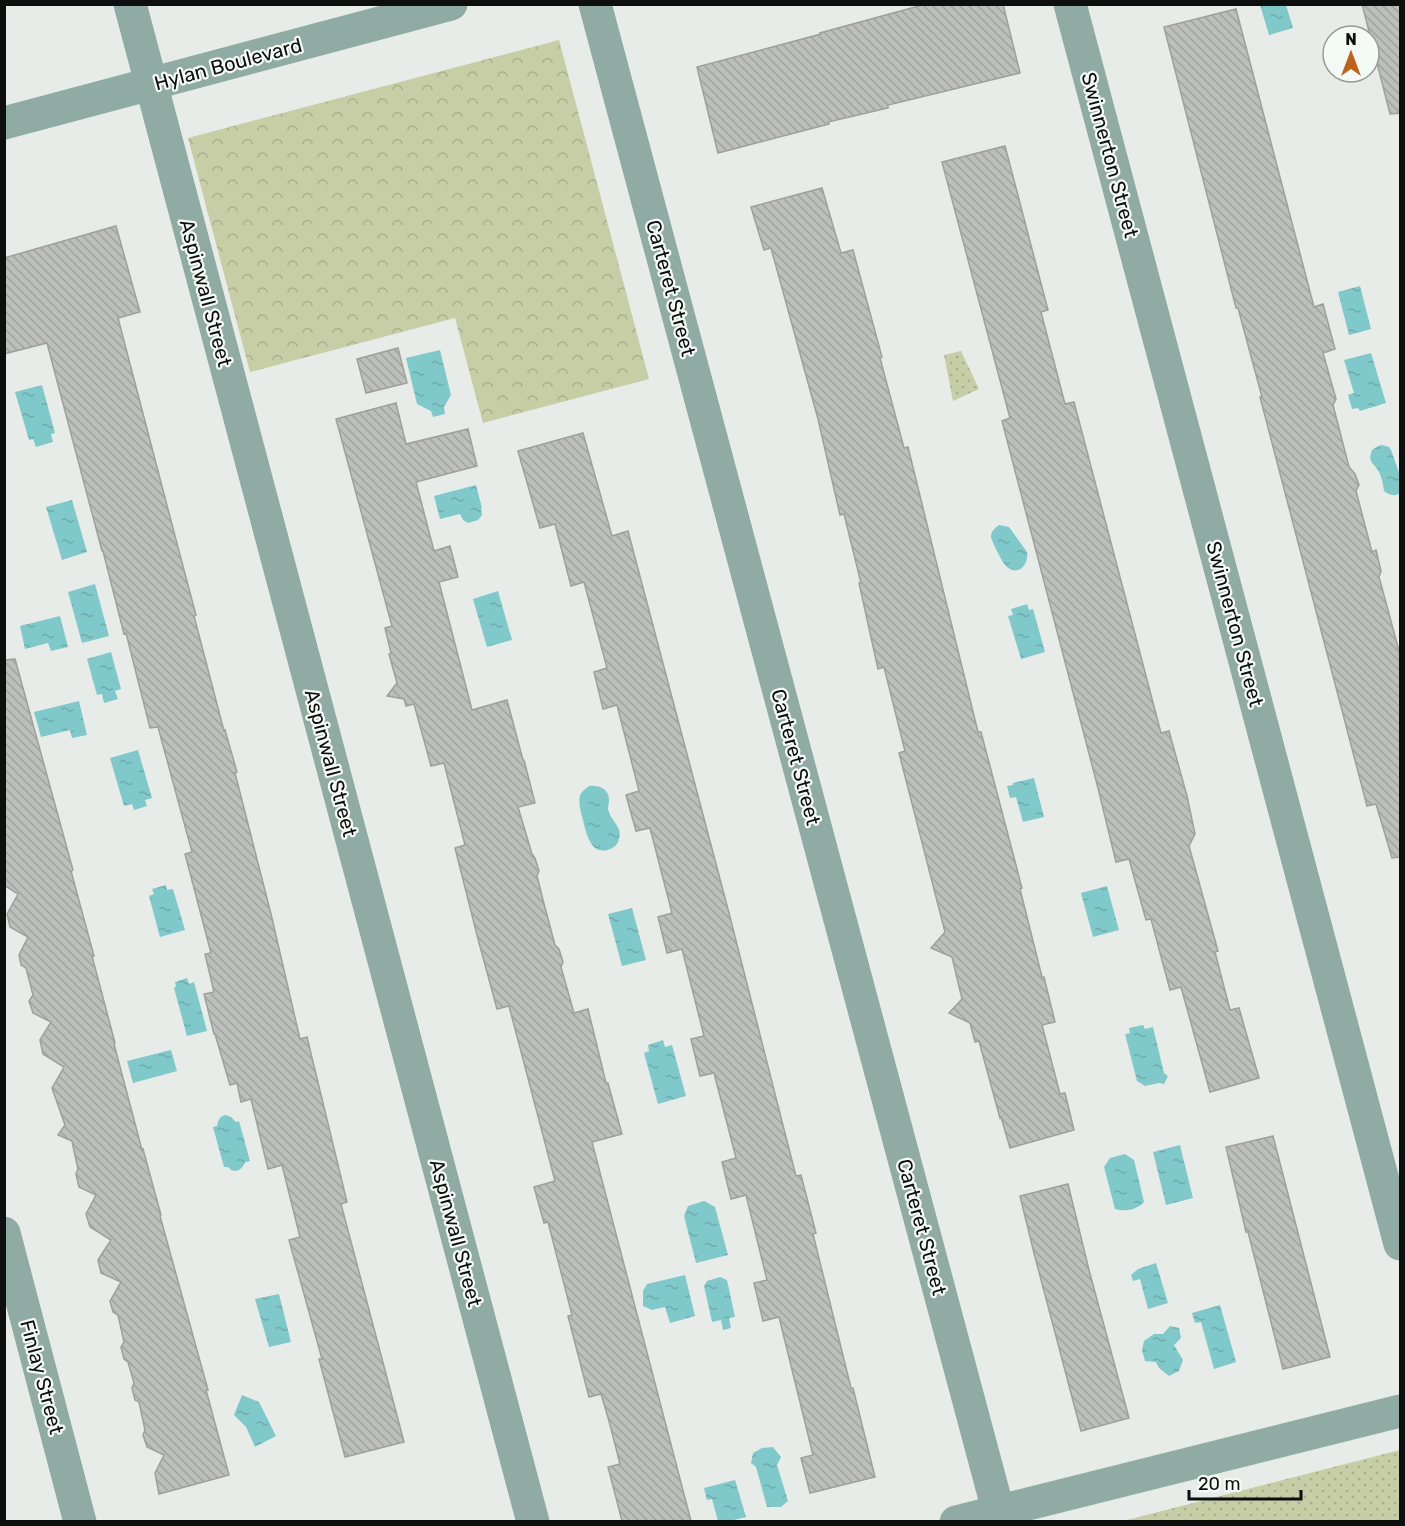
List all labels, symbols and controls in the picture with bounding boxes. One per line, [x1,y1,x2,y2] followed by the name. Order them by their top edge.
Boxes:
[1321,24,1381,84] north arrow
[1345,30,1357,49] text: N
[152,33,304,95] street label: Hylan Boulevard
[1076,70,1144,241] street label: Swinnerton Street
[175,217,237,369] street label: Aspinwall Street
[641,217,701,359] street label: Carteret Street
[1201,539,1269,710] street label: Swinnerton Street
[766,686,826,828] street label: Carteret Street
[300,687,362,839] street label: Aspinwall Street
[892,1156,952,1298] street label: Carteret Street
[425,1157,487,1309] street label: Aspinwall Street
[15,1317,69,1437] street label: Finlay Street
[1189,1463,1302,1501] scale bar
[1198,1473,1240,1495] text: 20 m

